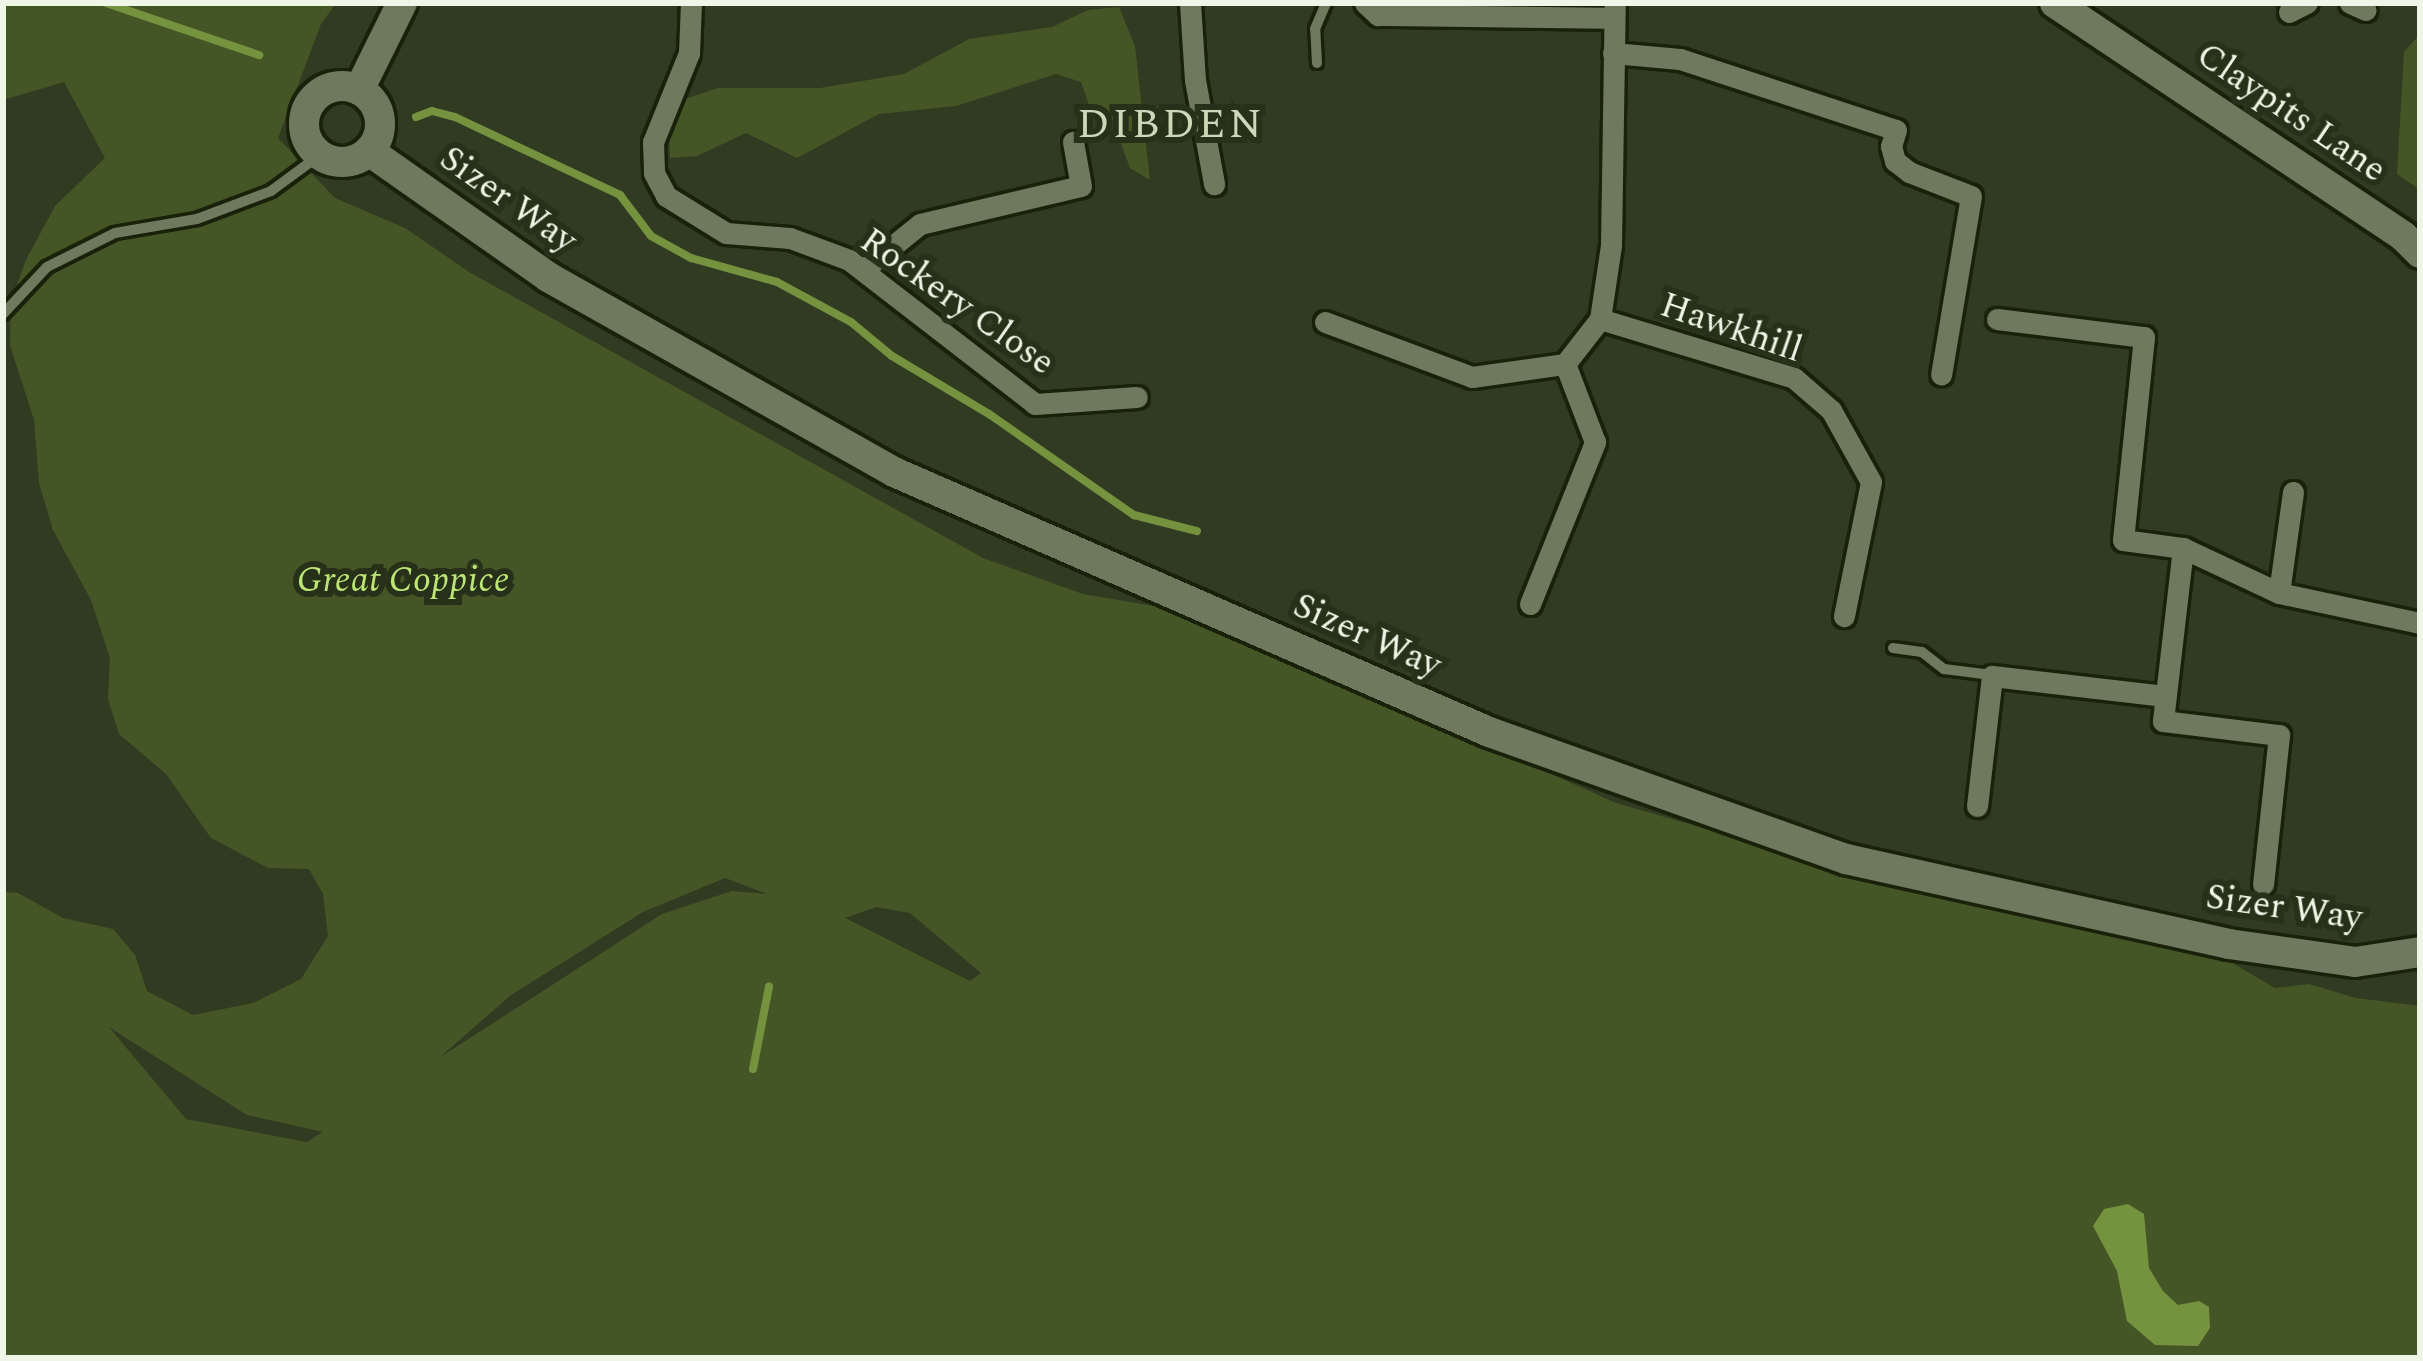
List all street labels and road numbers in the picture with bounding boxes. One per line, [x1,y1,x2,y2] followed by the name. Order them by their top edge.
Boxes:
[2188,34,2394,192] street label: Claypits Lane
[431,137,585,263] street label: Sizer Way
[852,219,1062,385] street label: Rockery Close
[1655,284,1807,372] street label: Hawkhill
[1286,584,1448,688] street label: Sizer Way
[2203,876,2365,940] street label: Sizer Way

